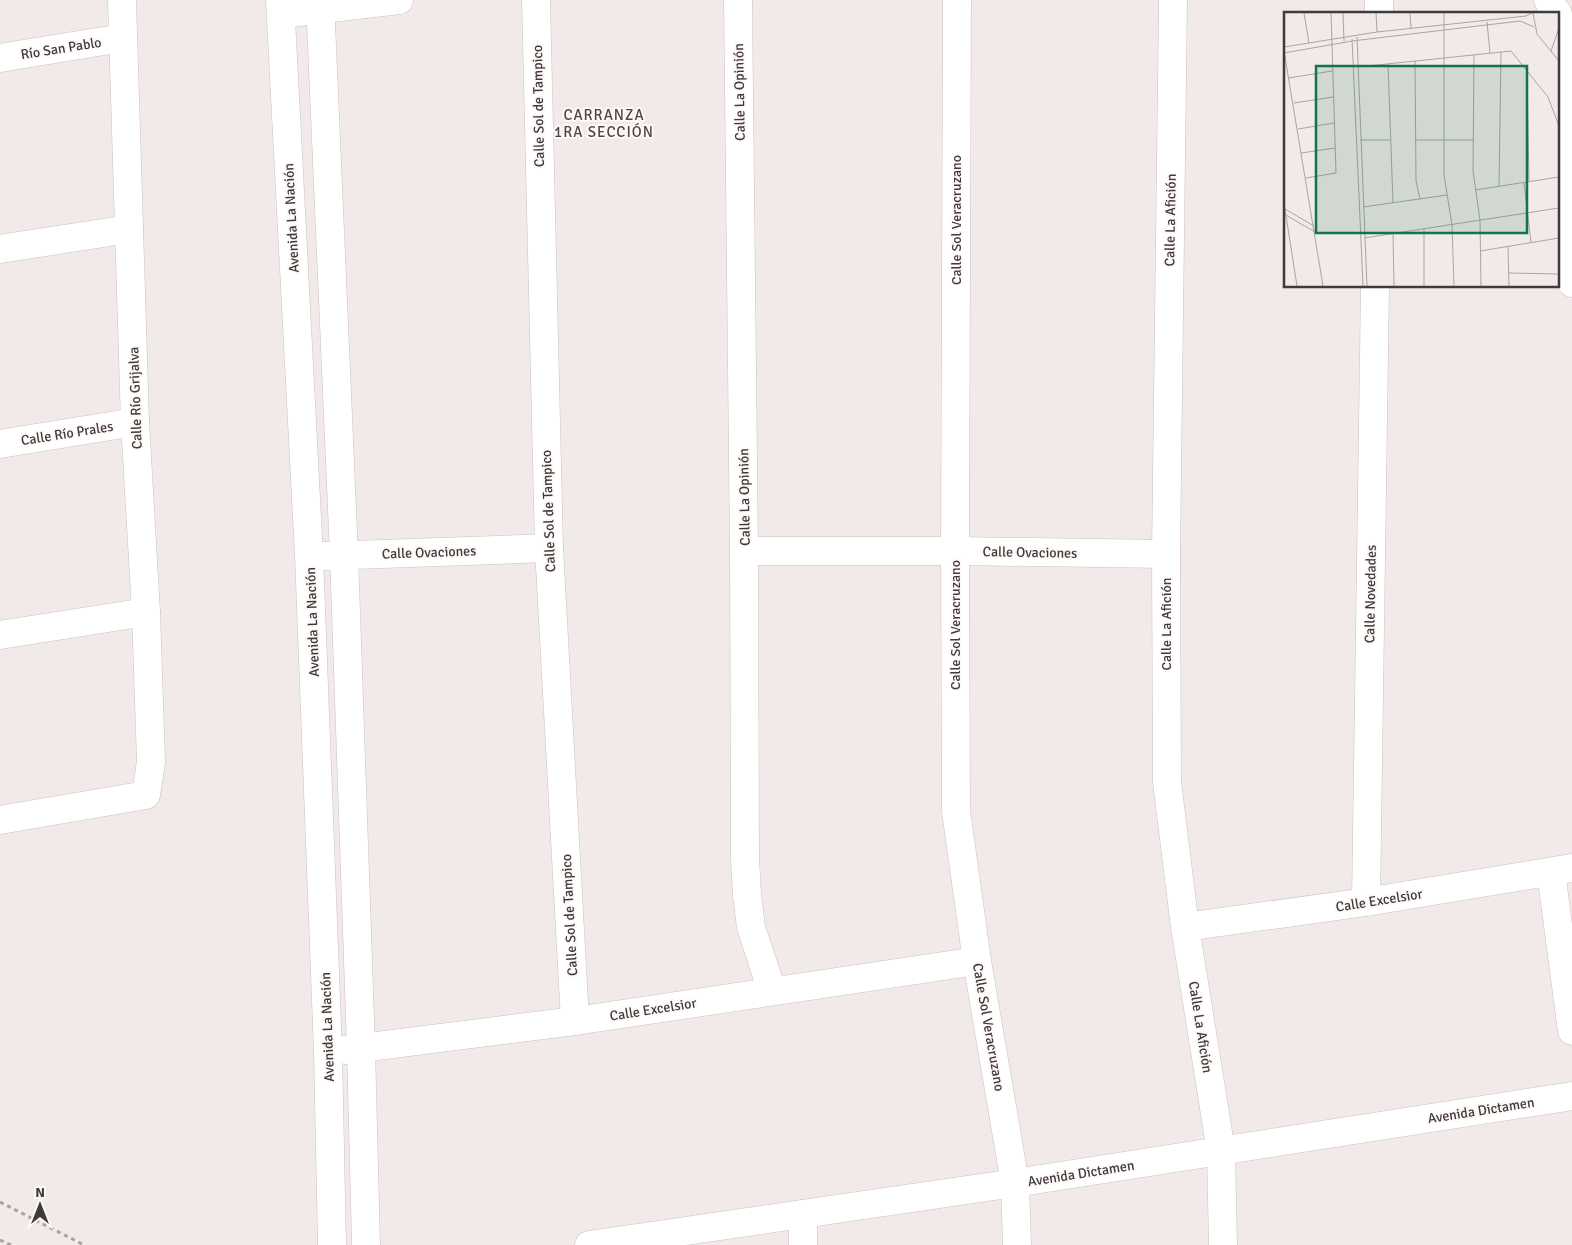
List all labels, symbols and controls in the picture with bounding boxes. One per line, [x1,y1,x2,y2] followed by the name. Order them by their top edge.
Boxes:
[1284,12,1560,288] inset map
[19,34,103,63] street label: Río San Pablo
[730,43,749,141] street label: Calle La Opinión
[529,45,548,167] street label: Calle Sol de Tampico
[554,106,654,141] district label: CARRANZA 1RA SECCIÓN
[948,155,965,285] street label: Calle Sol Veracruzano
[280,163,303,273] street label: Avenida La Nación
[1161,173,1180,267] street label: Calle La Afición
[125,346,146,450] street label: Calle Río Grijalva
[20,418,114,449] street label: Calle Río Prales
[735,448,754,546] street label: Calle La Opinión
[538,450,559,572] street label: Calle Sol de Tampico
[381,542,477,563] street label: Calle Ovaciones
[983,543,1077,562] street label: Calle Ovaciones
[1361,545,1380,643] street label: Calle Novedades
[947,560,964,690] street label: Calle Sol Veracruzano
[302,567,323,677] street label: Avenida La Nación
[1158,578,1175,670] street label: Calle La Afición
[558,853,581,977] street label: Calle Sol de Tampico
[1334,885,1425,916] street label: Calle Excelsior
[969,962,1008,1092] street label: Calle Sol Veracruzano
[317,972,338,1082] street label: Avenida La Nación
[1185,980,1216,1074] street label: Calle La Afición
[608,994,699,1025] street label: Calle Excelsior
[1426,1094,1536,1127] street label: Avenida Dictamen
[1026,1157,1136,1190] street label: Avenida Dictamen
[15,1180,65,1230] north arrow
[35,1184,45,1201] text: N

